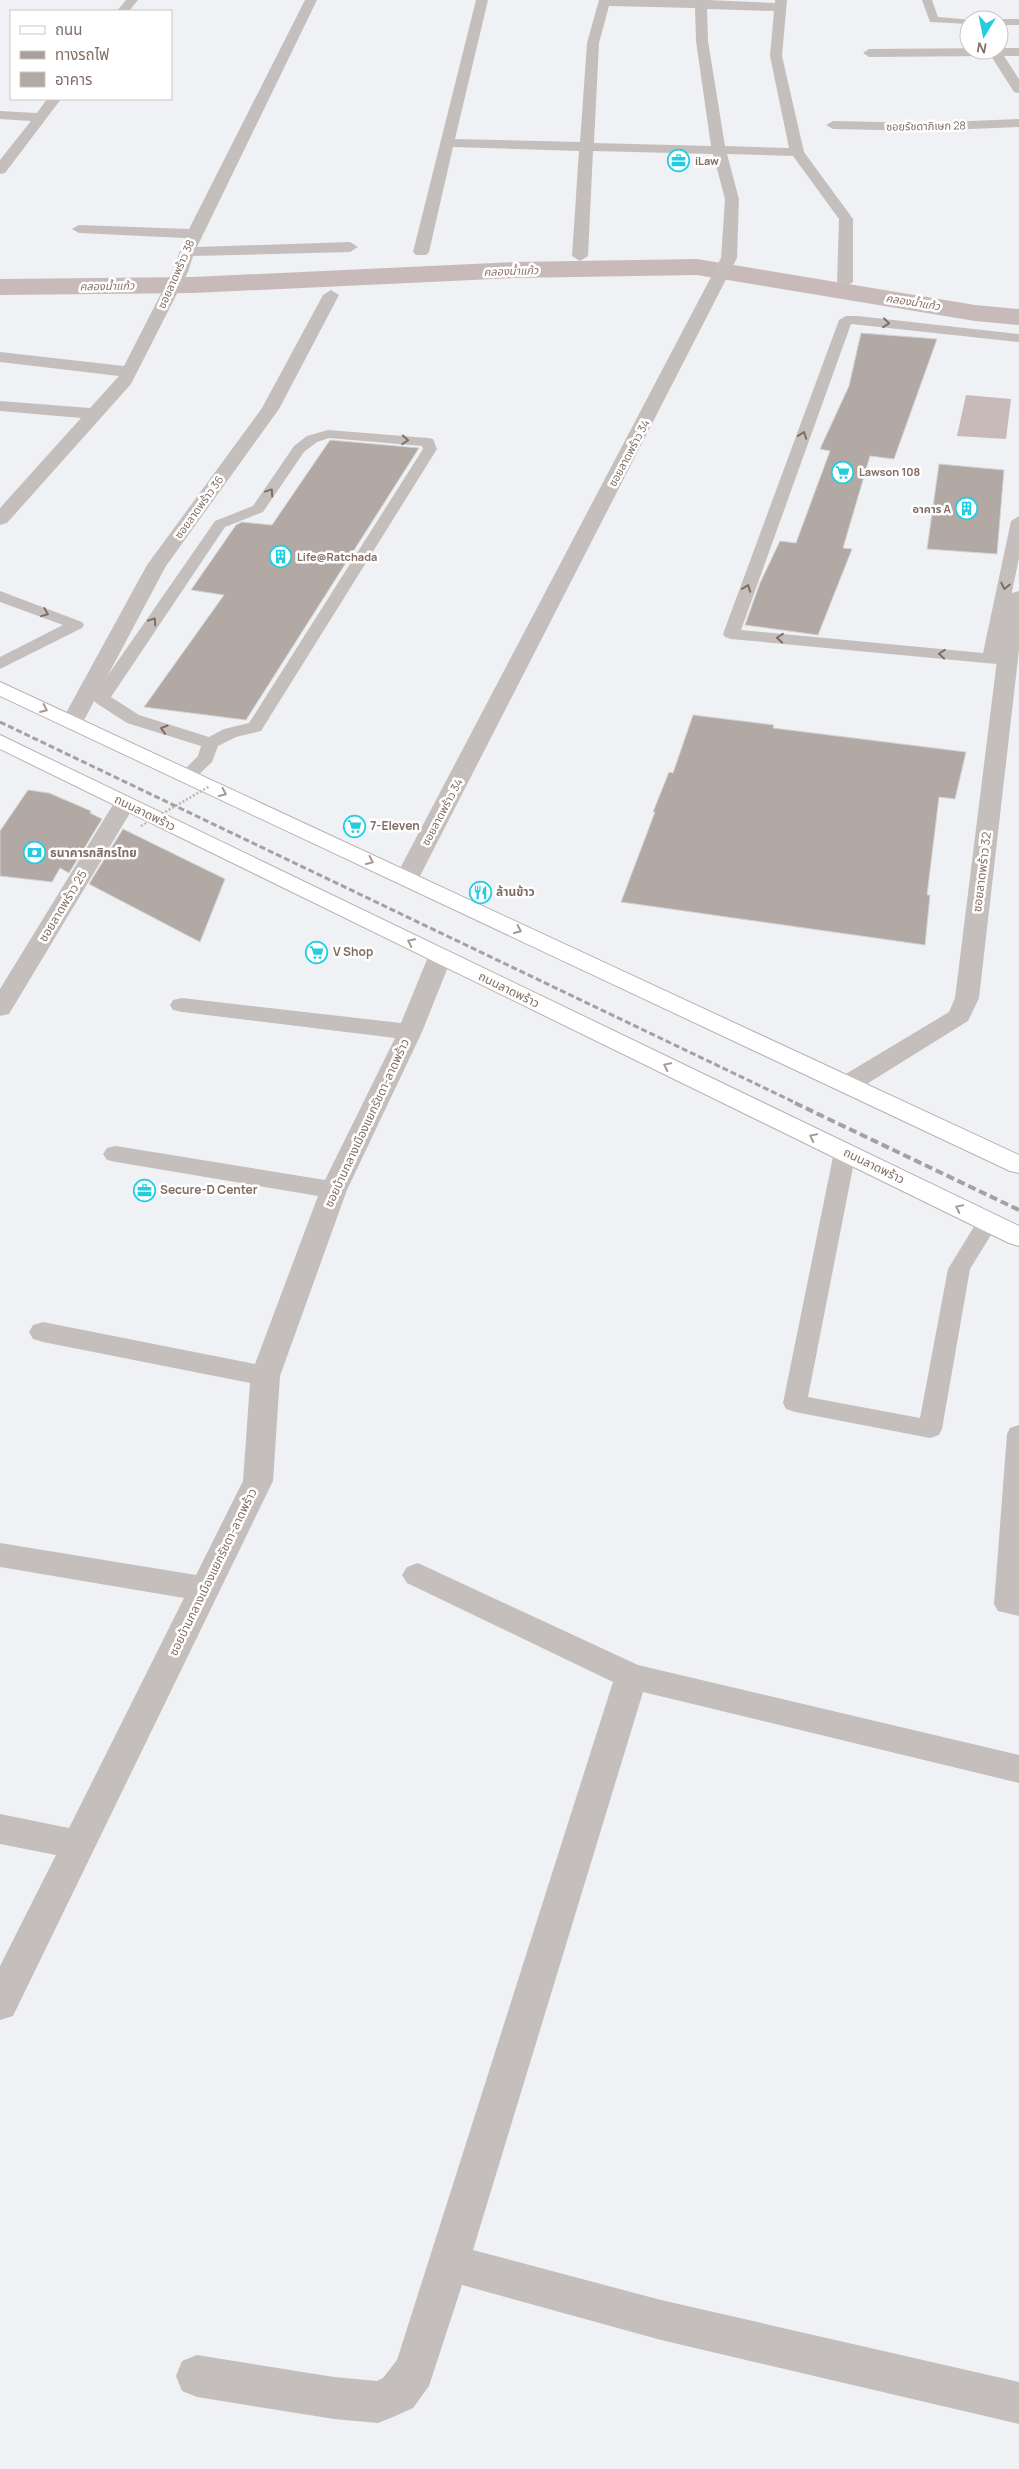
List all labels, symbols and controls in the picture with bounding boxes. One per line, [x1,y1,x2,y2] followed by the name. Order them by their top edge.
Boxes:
[10,10,172,100] legend
[959,10,1009,60] north arrow
[55,19,82,40] text: ถนน
[975,38,988,59] text: N
[55,44,109,65] text: ทางรถไฟ
[55,69,92,90] text: อาคาร
[886,117,966,134] street label: ซอยรัชดาภิเษก 28
[667,149,691,173] office icon: iLaw
[695,153,719,168] place label: iLaw
[154,237,197,311] street label: ซอยลาดพร้าว 38
[483,262,539,279] water label: คลองน้ำแก้ว
[79,278,135,293] water label: คลองน้ำแก้ว
[885,290,942,313] water label: คลองน้ำแก้ว
[882,317,890,328] one-way arrow
[605,417,653,489] street label: ซอยลาดพร้าว 34
[797,431,807,440] one-way arrow
[401,435,409,446] one-way arrow
[831,460,855,484] supermarket icon: Lawson 108
[859,464,920,479] place label: Lawson 108
[171,472,227,541] street label: ซอยลาดพร้าว 36
[264,488,273,498] one-way arrow
[955,497,979,521] building icon: อาคาร A
[913,501,952,516] place label: อาคาร A
[269,545,293,569] building icon: Life@Ratchada
[297,549,377,564] place label: Life@Ratchada
[1001,582,1011,590] one-way arrow
[741,584,751,593] one-way arrow
[40,607,49,617] one-way arrow
[147,617,156,627] one-way arrow
[776,633,784,644] one-way arrow
[937,649,945,660] one-way arrow
[39,703,48,713] one-way arrow
[160,724,169,734] one-way arrow
[418,776,466,848] street label: ซอยลาดพร้าว 34
[218,786,227,797] one-way arrow
[112,790,179,835] street label: ถนนลาดพร้าว
[342,814,366,838] supermarket icon: 7-Eleven
[370,817,420,834] place label: 7-Eleven
[968,831,995,913] street label: ซอยลาดพร้าว 32
[22,841,46,865] bank icon: ธนาคารกสิกรไทย
[50,844,137,861] place label: ธนาคารกสิกรไทย
[365,855,374,866] one-way arrow
[34,867,91,945] street label: ซอยลาดพร้าว 25
[468,880,492,904] restaurant icon: ล้านข้าว
[496,883,535,900] place label: ล้านข้าว
[512,924,521,934] one-way arrow
[407,938,416,948] one-way arrow
[305,940,329,964] supermarket icon: V Shop
[333,943,373,960] place label: V Shop
[476,967,543,1012] street label: ถนนลาดพร้าว
[320,1036,413,1210] street label: ซอยบ้านกลางเมืองแยกรัชดา-ลาดพร้าว
[663,1062,672,1072] one-way arrow
[809,1133,818,1143] one-way arrow
[841,1143,908,1188] street label: ถนนลาดพร้าว
[132,1178,156,1202] office icon: Secure-D Center
[160,1181,258,1198] place label: Secure-D Center
[956,1204,965,1214] one-way arrow
[164,1485,261,1658] street label: ซอยบ้านกลางเมืองแยกรัชดา-ลาดพร้าว

